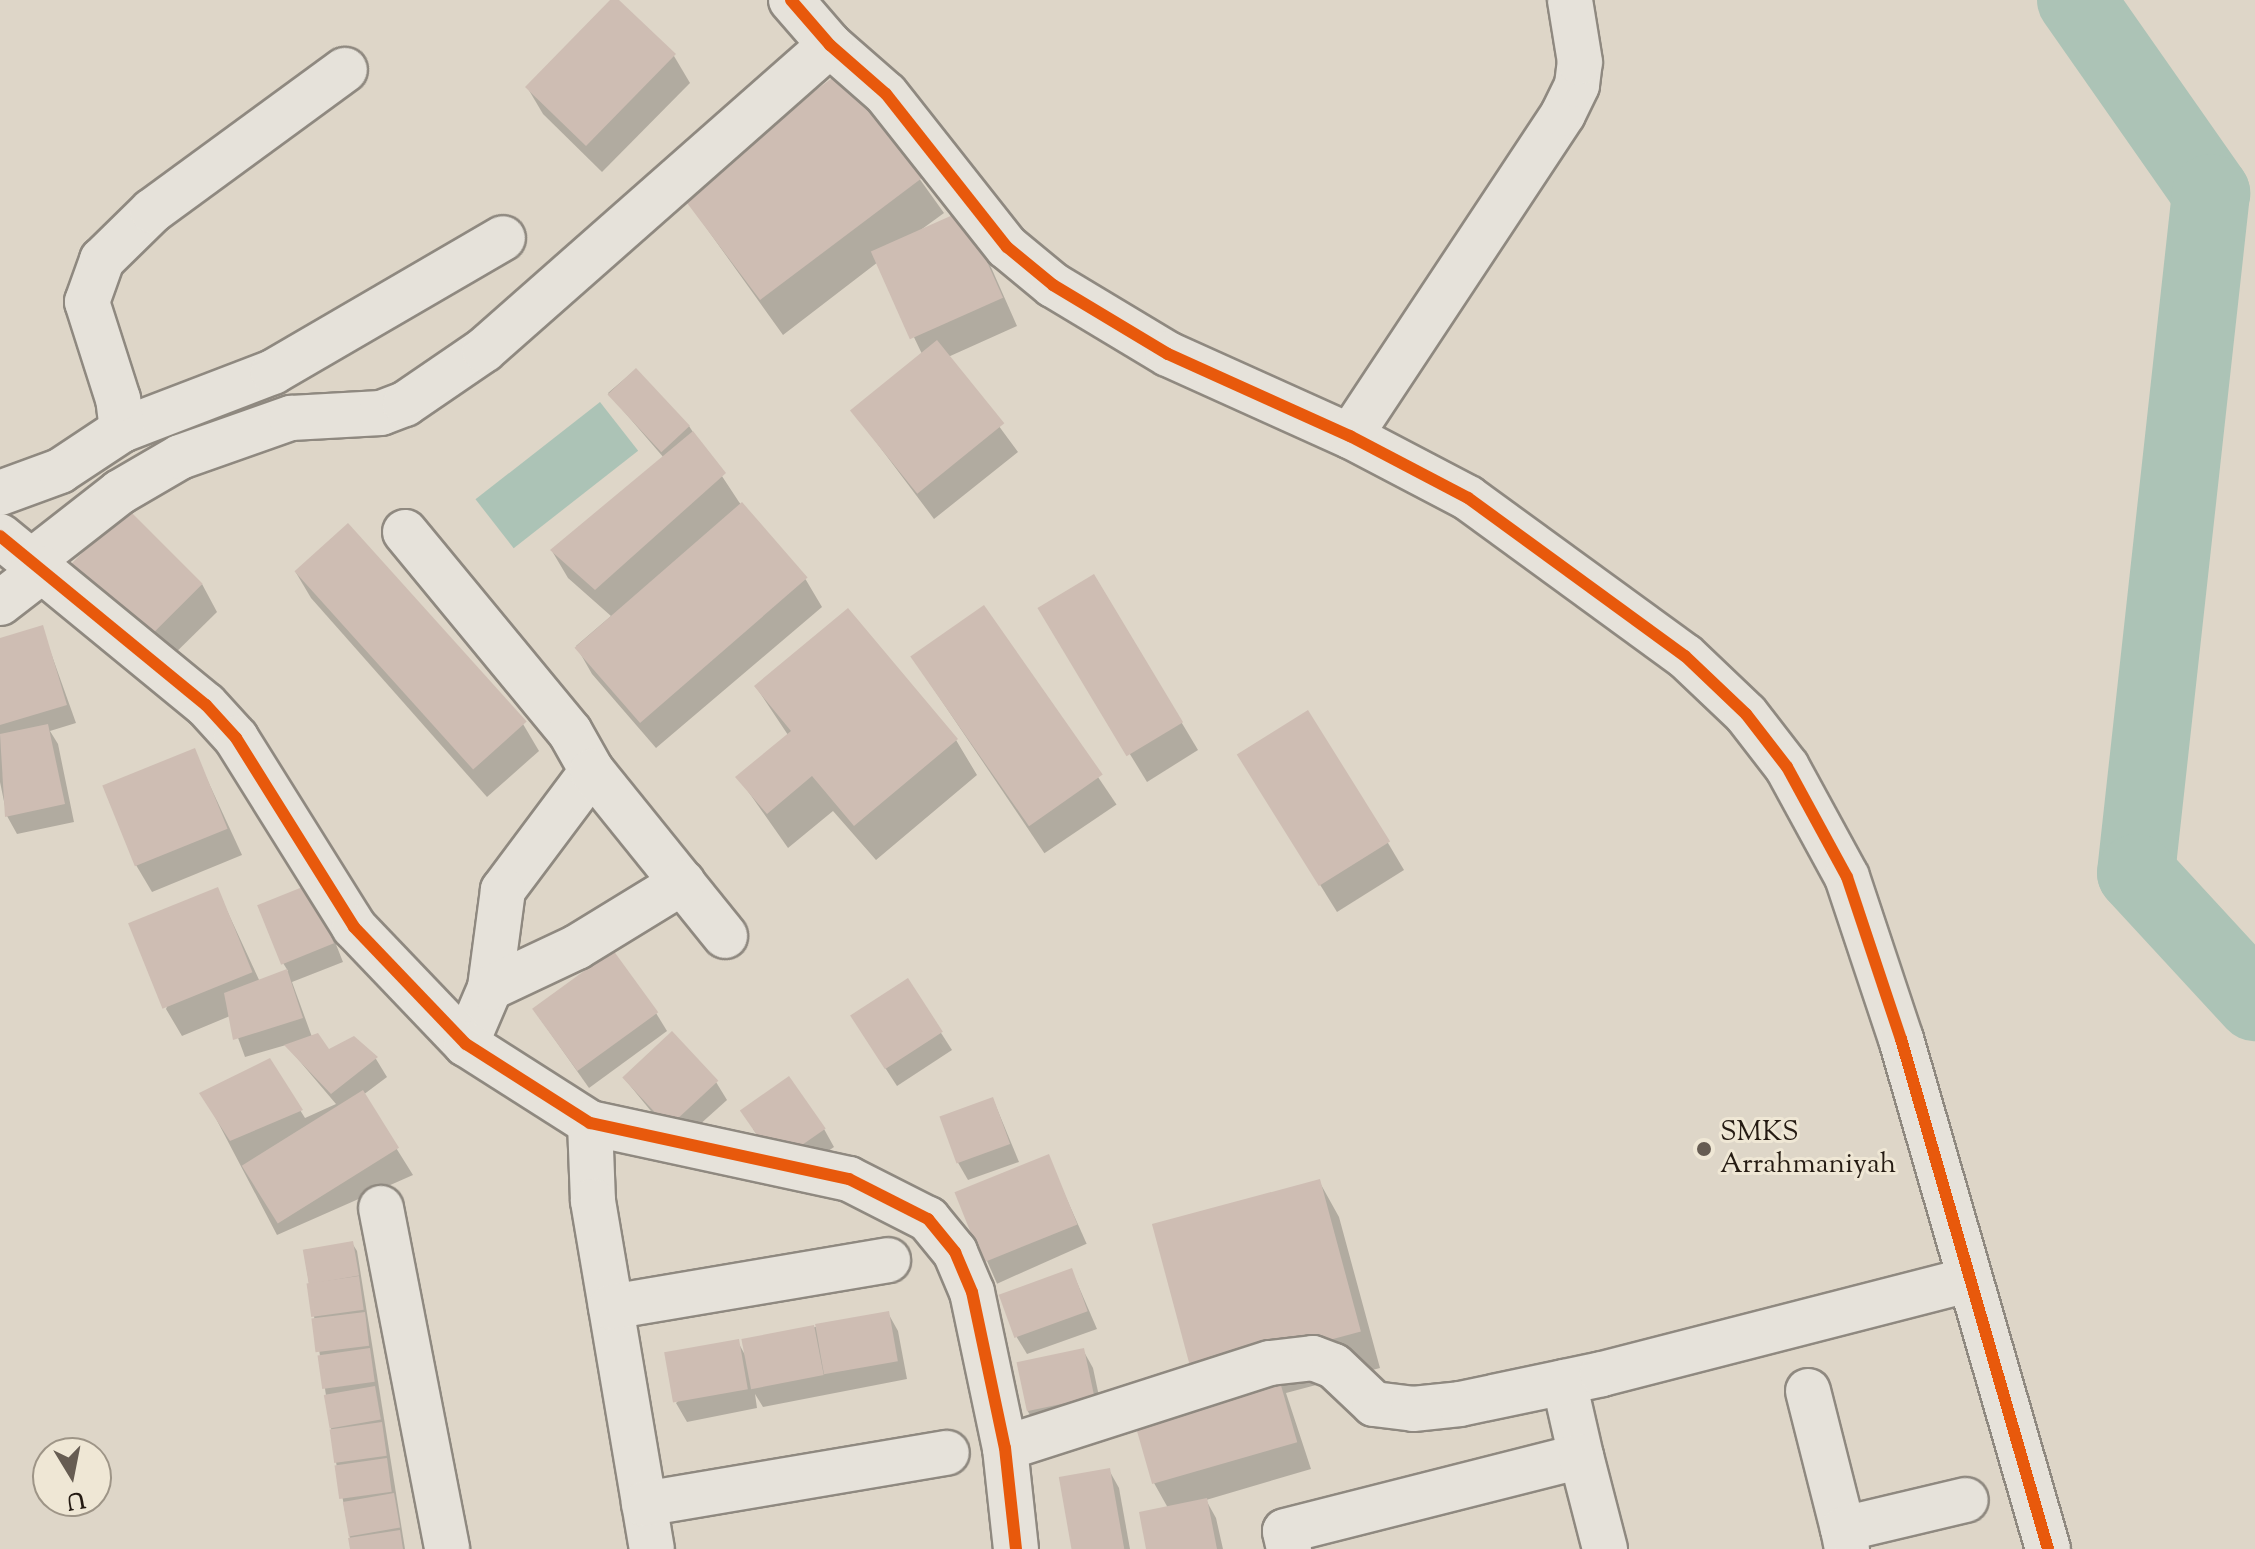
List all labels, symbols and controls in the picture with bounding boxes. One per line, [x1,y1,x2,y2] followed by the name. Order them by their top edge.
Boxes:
[1720,1116,1896,1182] place label: SMKS Arrahmaniyah
[1695,1140,1713,1158] marker: SMKS Arrahmaniyah
[32,1437,112,1517] north arrow
[64,1481,87,1516] text: U

